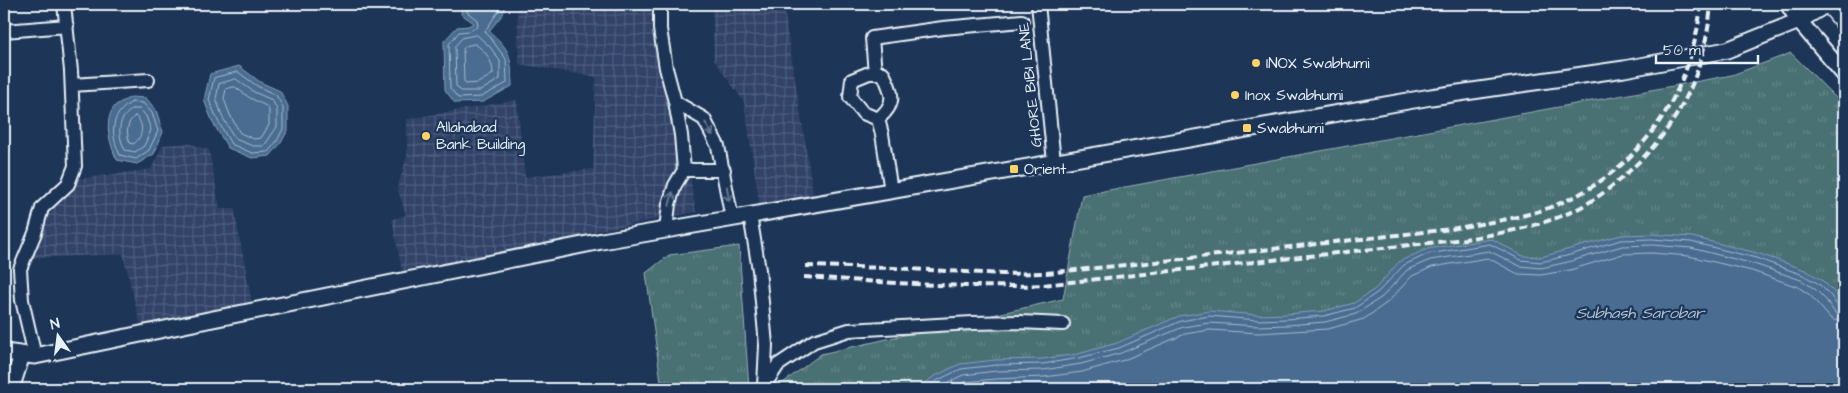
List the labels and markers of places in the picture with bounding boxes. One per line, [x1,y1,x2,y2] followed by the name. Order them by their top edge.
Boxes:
[1266,53,1370,74] place label: INOX Swabhumi
[1250,57,1262,69] marker: INOX Swabhumi
[1245,85,1344,106] place label: Inox Swabhumi
[1229,89,1241,101] marker: Inox Swabhumi
[436,117,525,156] place label: Allahabad Bank Building
[1257,118,1325,139] place label: Swabhumi
[1241,122,1253,134] marker: Swabhumi
[420,130,432,142] marker: Allahabad Bank Building
[1024,159,1066,180] place label: Orient
[1008,163,1020,175] marker: Orient

